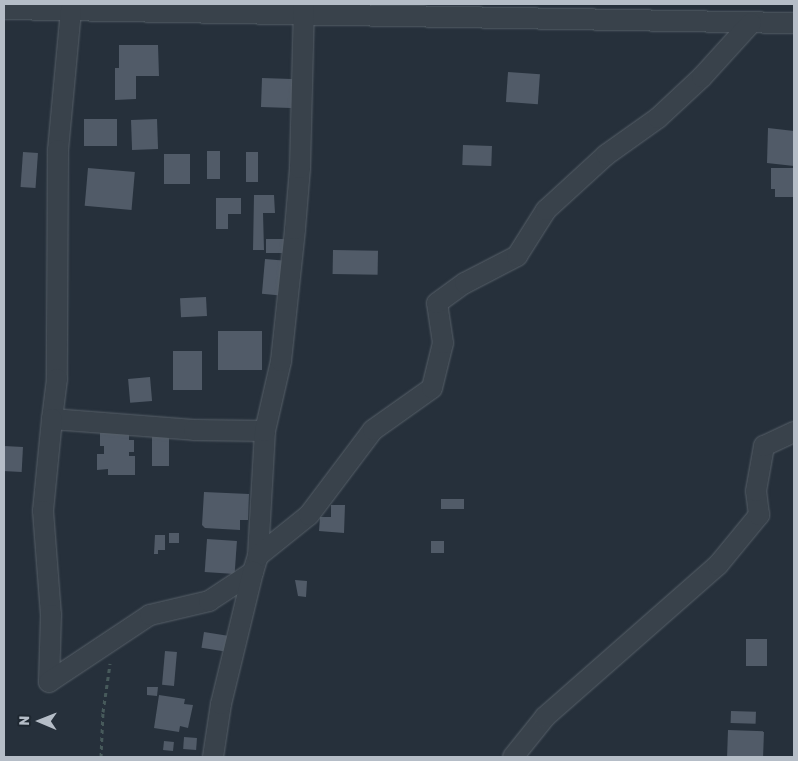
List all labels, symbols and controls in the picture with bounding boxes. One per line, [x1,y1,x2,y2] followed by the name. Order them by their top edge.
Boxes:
[15,696,65,746] north arrow
[16,716,33,726] text: N

